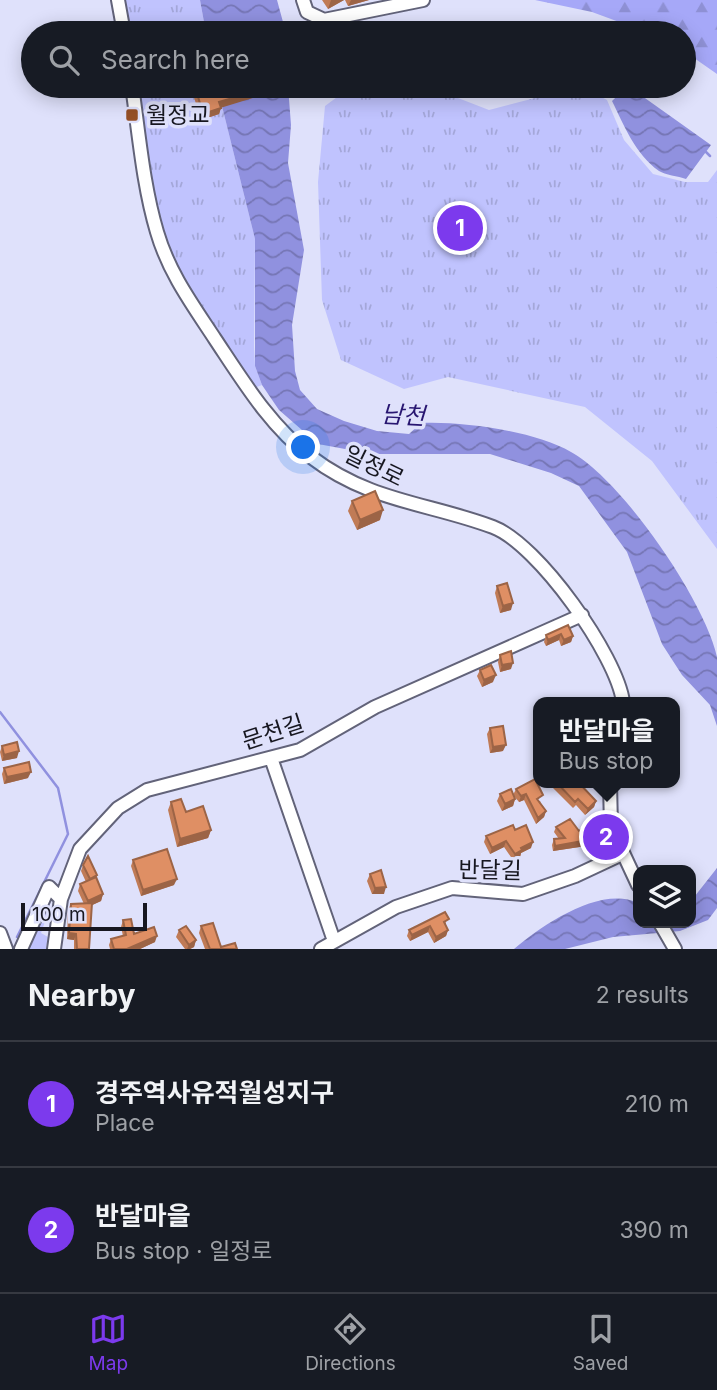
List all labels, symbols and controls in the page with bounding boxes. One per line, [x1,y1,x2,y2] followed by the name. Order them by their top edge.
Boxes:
[21,21,696,98] search box
[45,41,83,79] icon: search
[101,44,250,75] text: Search here
[146,101,209,129] place label: 월정교
[124,107,140,123] marker: 월정교
[437,202,483,254] pin: 1
[380,399,429,431] water label: 남천
[286,430,320,464] your location
[339,440,409,492] street label: 일정로
[533,697,680,788] popup
[238,709,308,755] street label: 문천길
[559,715,654,746] text: 반달마을
[559,747,653,775] text: Bus stop
[583,811,629,863] pin: 2
[458,855,522,885] street label: 반달길
[633,865,696,928] map controls
[633,865,696,928] button: layers
[21,900,147,932] scale bar
[32,903,86,926] text: 100 m
[28,977,136,1013] text: Nearby
[596,981,689,1009] text: 2 results
[95,1077,334,1108] text: 경주역사유적월성지구
[46,1090,56,1118] text: 1
[624,1090,689,1118] text: 210 m
[95,1109,155,1137] text: Place
[95,1200,191,1231] text: 반달마을
[44,1216,58,1244] text: 2
[619,1216,689,1244] text: 390 m
[95,1237,273,1265] text: Bus stop · 일정로
[89,1310,128,1375] tab: Map
[305,1310,396,1375] tab: Directions
[573,1310,628,1375] tab: Saved

